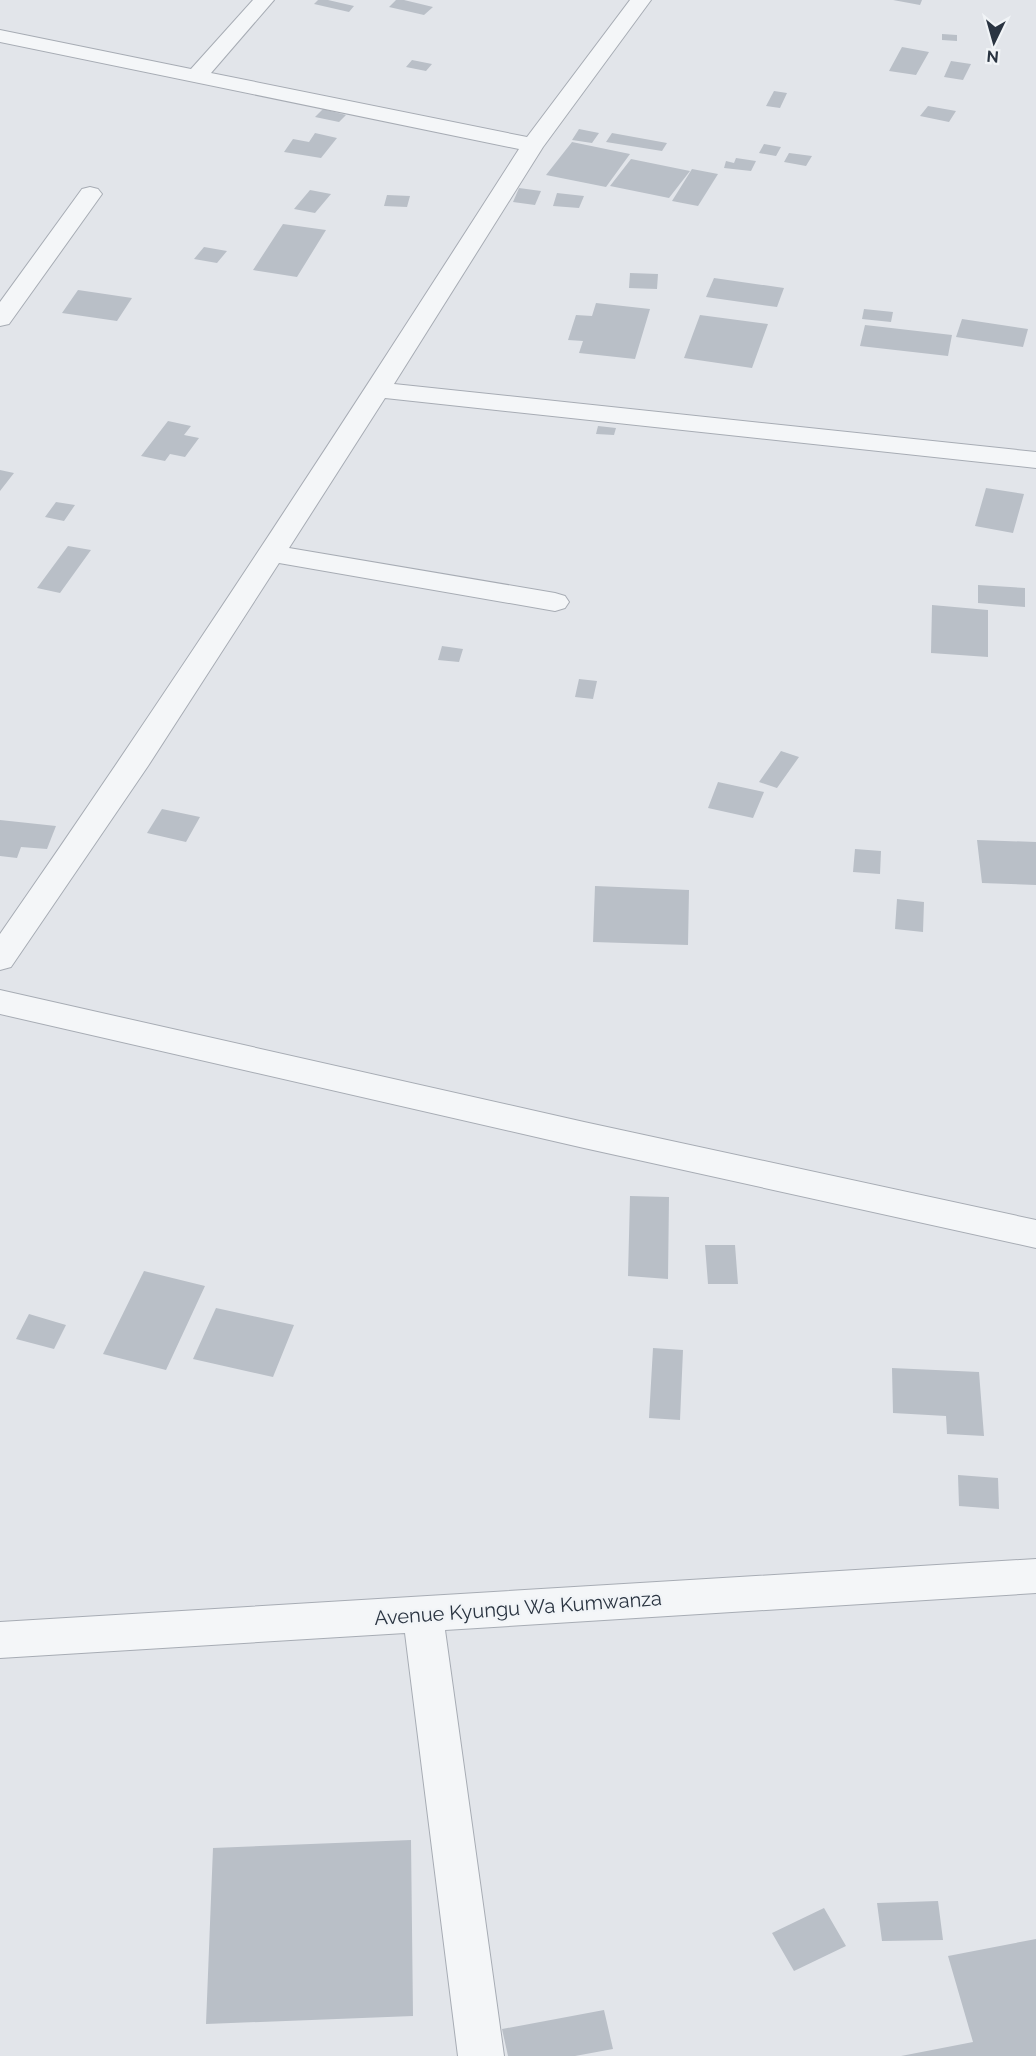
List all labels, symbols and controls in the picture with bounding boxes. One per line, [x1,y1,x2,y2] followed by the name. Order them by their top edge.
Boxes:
[964,12,1024,72] north arrow
[986,46,1000,66] text: N
[373,1586,663,1630] street label: Avenue Kyungu Wa Kumwanza

